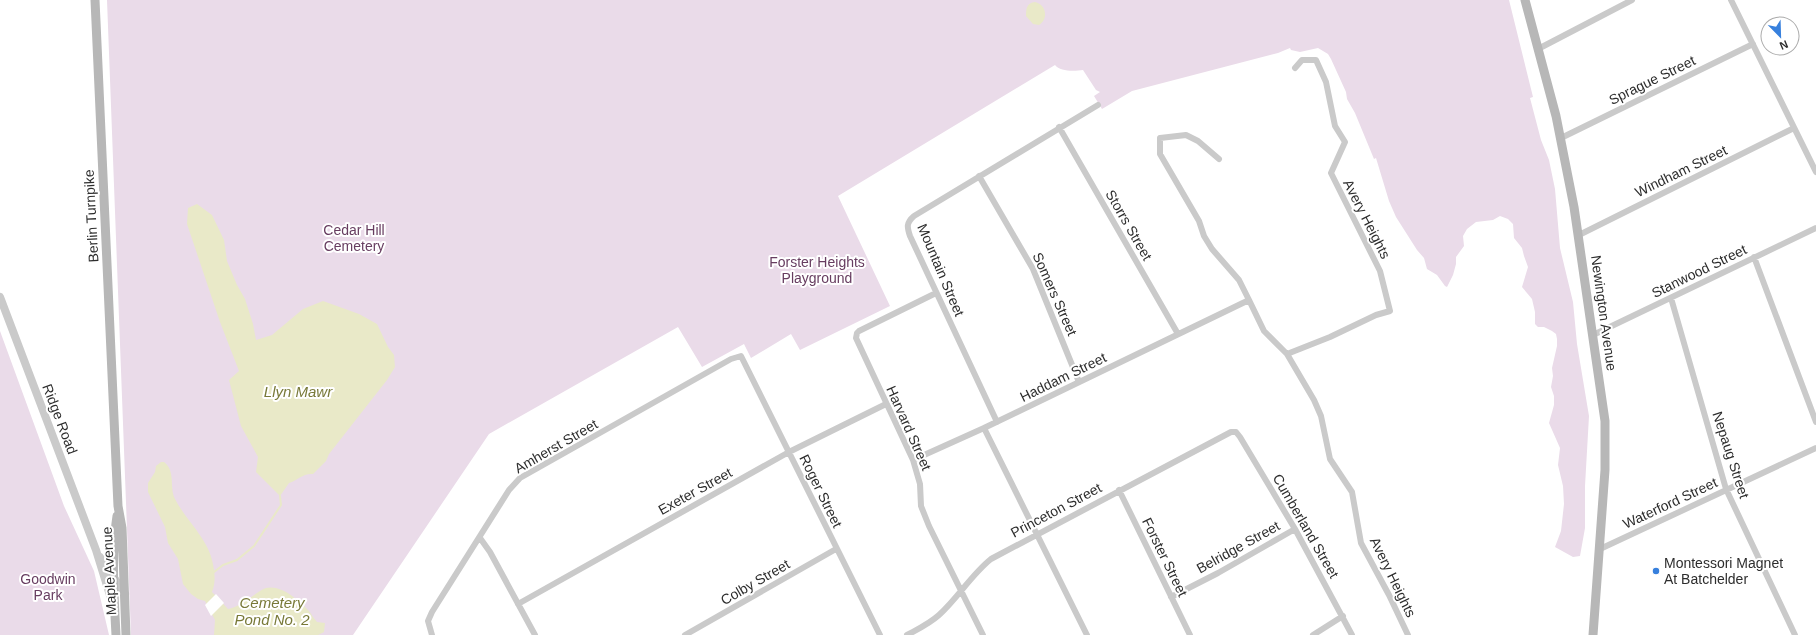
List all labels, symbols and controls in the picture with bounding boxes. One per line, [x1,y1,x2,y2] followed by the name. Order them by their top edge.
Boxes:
[1760,16,1800,56] north arrow
[1778,38,1790,52] text: N
[1606,52,1698,108] street label: Sprague Street
[1632,142,1730,200] street label: Windham Street
[81,169,101,263] street label: Berlin Turnpike
[1340,177,1394,261] street label: Avery Heights
[1102,187,1156,263] street label: Storrs Street
[914,221,968,319] street label: Mountain Street
[323,222,385,254] park label: Cedar Hill Cemetery
[1649,241,1749,301] street label: Stanwood Street
[1029,250,1081,338] street label: Somers Street
[769,254,865,286] park label: Forster Heights Playground
[1588,254,1620,372] street label: Newington Avenue
[1017,349,1109,405] street label: Haddam Street
[39,382,81,456] street label: Ridge Road
[264,383,333,400] water label: Llyn Mawr
[883,383,935,473] street label: Harvard Street
[1709,410,1753,501] street label: Nepaug Street
[512,416,601,476] street label: Amherst Street
[796,452,846,530] street label: Roger Street
[655,464,735,518] street label: Exeter Street
[1270,471,1342,581] street label: Cumberland Street
[1620,474,1720,532] street label: Waterford Street
[1008,479,1104,541] street label: Princeton Street
[1139,515,1191,599] street label: Forster Street
[1194,518,1282,576] street label: Belridge Street
[99,526,119,616] street label: Maple Avenue
[1367,534,1419,620] street label: Avery Heights
[1664,555,1783,587] place label: Montessori Magnet At Batchelder
[718,556,792,608] street label: Colby Street
[1651,566,1661,576] marker: Montessori Magnet At Batchelder
[20,571,76,603] park label: Goodwin Park
[234,594,310,628] water label: Cemetery Pond No. 2

